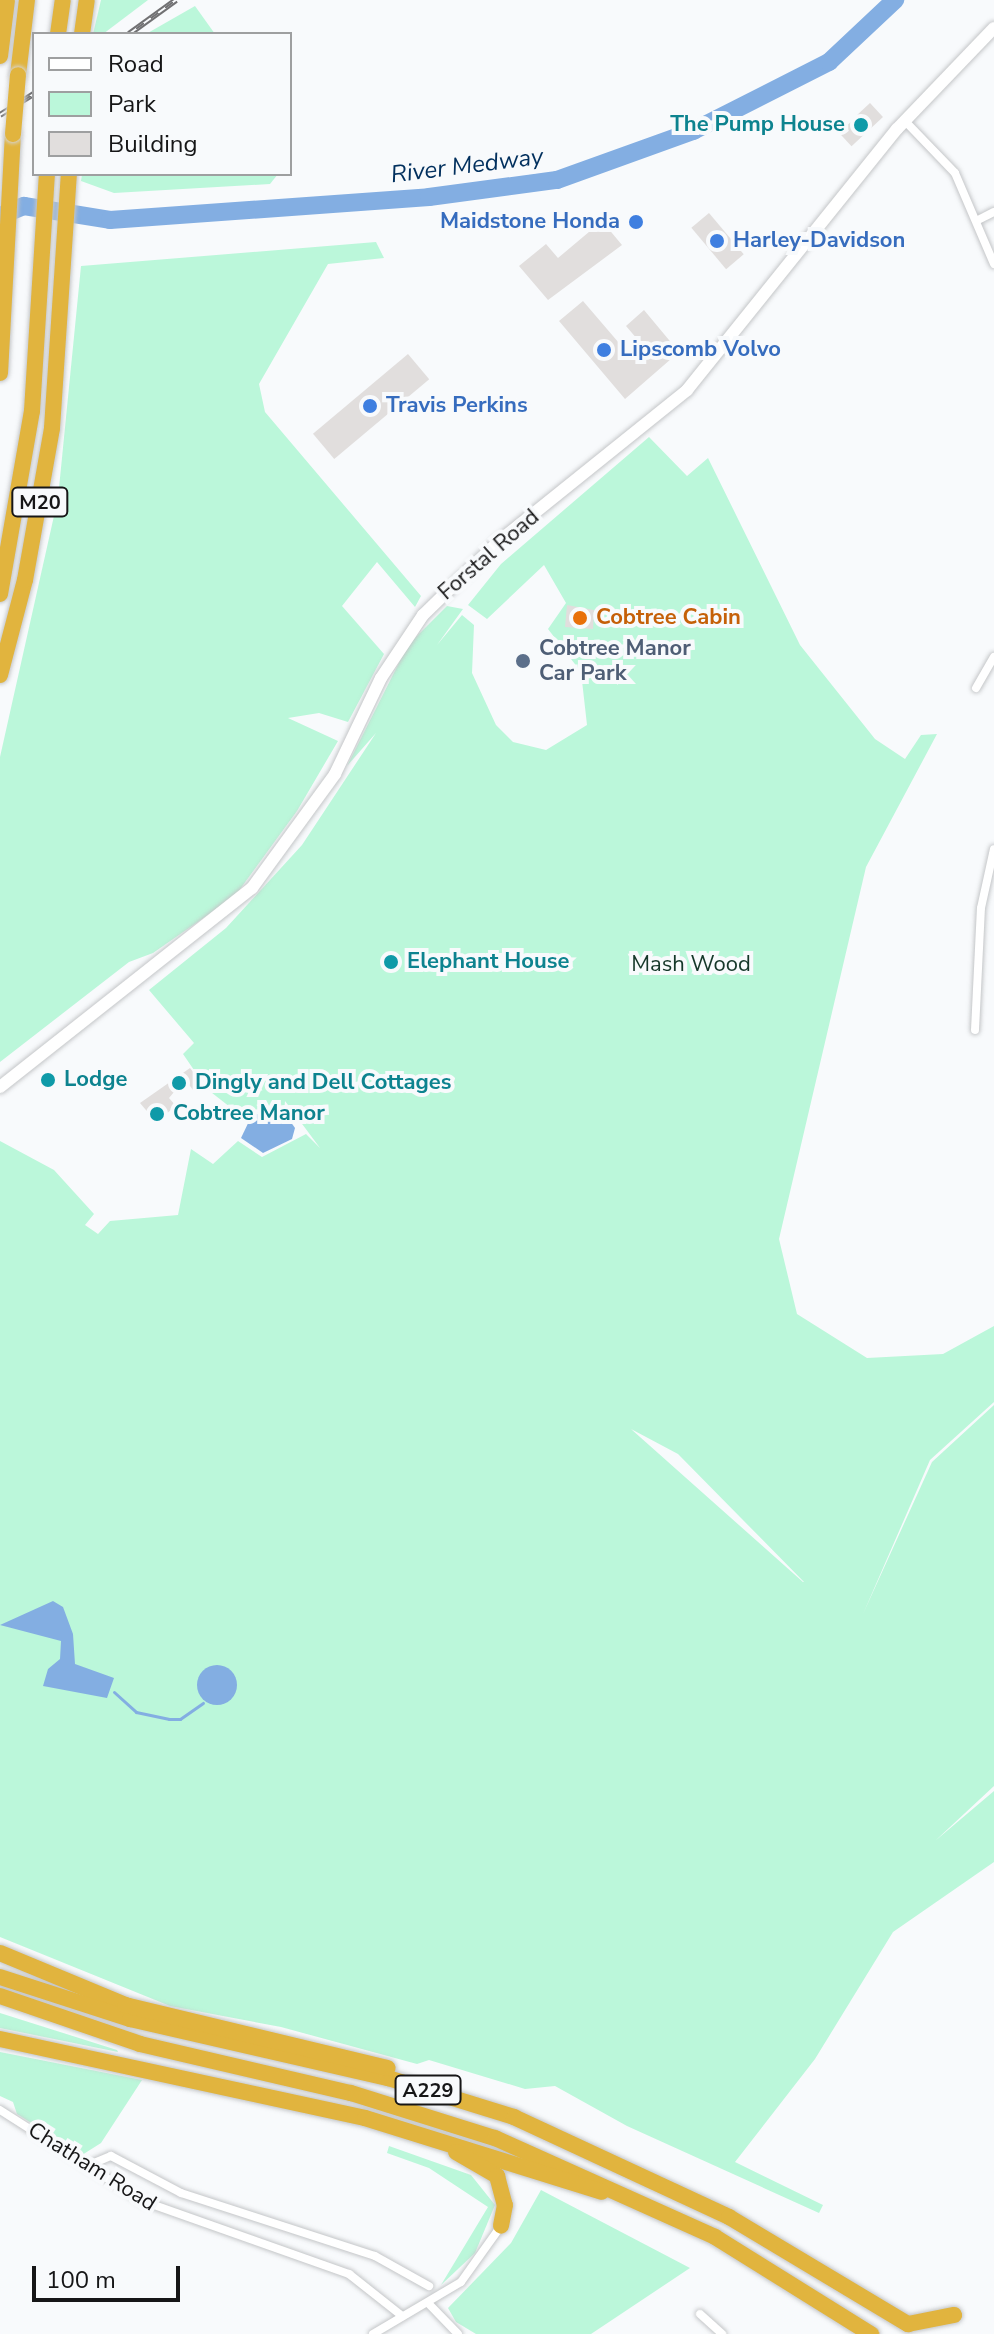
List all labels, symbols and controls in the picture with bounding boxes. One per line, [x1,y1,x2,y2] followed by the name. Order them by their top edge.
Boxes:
[32,32,292,176] legend
[108,48,164,80] text: Road
[108,88,156,120] text: Park
[670,112,845,138] place label: The Pump House
[852,116,870,134] marker: The Pump House
[108,128,198,160] text: Building
[389,142,545,190] water label: River Medway
[440,209,620,235] place label: Maidstone Honda
[627,213,645,231] marker: Maidstone Honda
[733,228,905,254] place label: Harley-Davidson
[708,232,726,250] marker: Harley-Davidson
[620,337,781,363] place label: Lipscomb Volvo
[595,341,613,359] marker: Lipscomb Volvo
[386,393,528,419] place label: Travis Perkins
[361,397,379,415] marker: Travis Perkins
[10,486,70,518] road number: M20
[433,504,545,606] street label: Forstal Road
[596,605,741,631] place label: Cobtree Cabin
[571,609,589,627] marker: Cobtree Cabin
[539,635,691,686] place label: Cobtree Manor Car Park
[514,652,532,670] marker: Cobtree Manor Car Park
[407,949,569,975] place label: Elephant House
[631,952,751,978] park label: Mash Wood
[382,953,400,971] marker: Elephant House
[64,1067,127,1093] place label: Lodge
[195,1070,451,1096] place label: Dingly and Dell Cottages
[39,1071,57,1089] marker: Lodge
[170,1074,188,1092] marker: Dingly and Dell Cottages
[173,1101,325,1127] place label: Cobtree Manor
[148,1105,166,1123] marker: Cobtree Manor
[394,2074,462,2106] road number: A229
[23,2117,161,2217] street label: Chatham Road
[36,2250,184,2300] scale bar
[46,2264,116,2296] text: 100 m

